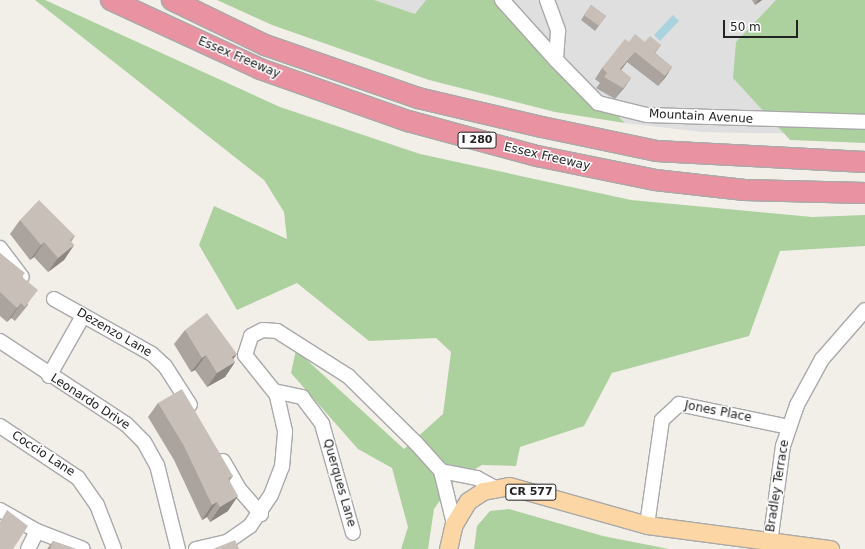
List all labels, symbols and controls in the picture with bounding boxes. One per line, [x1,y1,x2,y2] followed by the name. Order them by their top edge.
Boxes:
[725,12,800,38] scale bar
[730,20,761,34] text: 50 m
[196,34,282,82] street label: Essex Freeway
[649,107,753,127] street label: Mountain Avenue
[457,131,497,149] road number: I 280
[503,140,591,174] street label: Essex Freeway
[74,306,154,360] street label: Dezenzo Lane
[48,371,132,433] street label: Leonardo Drive
[683,398,753,426] street label: Jones Place
[9,428,77,480] street label: Coccio Lane
[320,437,358,529] street label: Querques Lane
[764,439,792,533] street label: Bradley Terrace
[505,483,557,501] road number: CR 577

